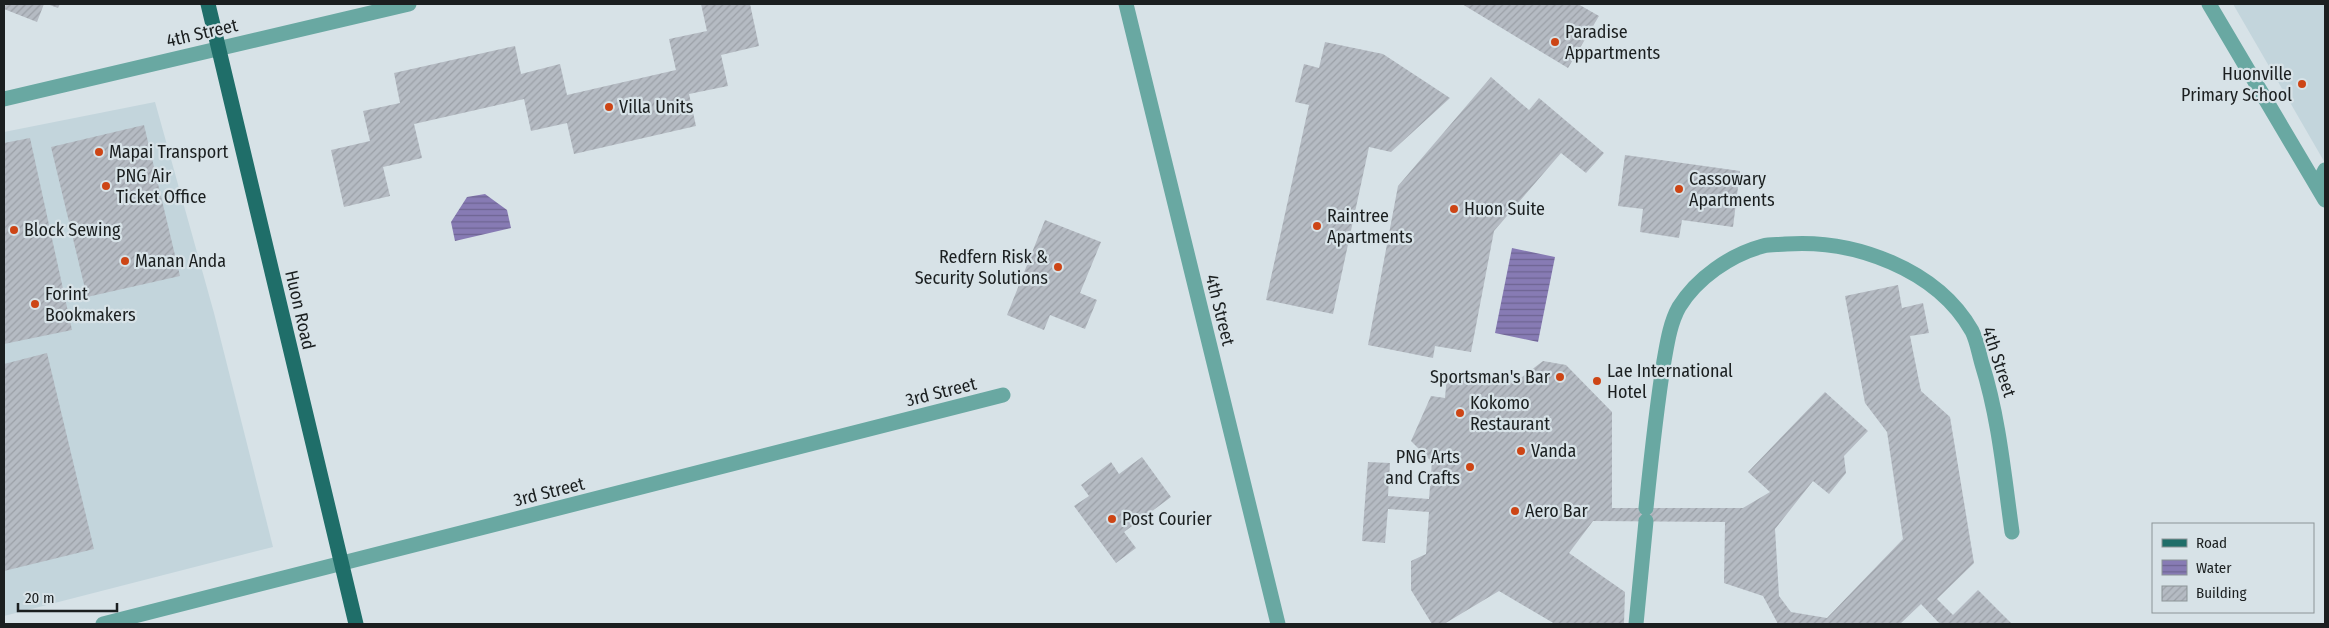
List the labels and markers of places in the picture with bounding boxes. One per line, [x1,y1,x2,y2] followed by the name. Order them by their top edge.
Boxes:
[1565,21,1661,64] place label: Paradise Appartments
[1549,36,1561,48] marker: Paradise Appartments
[2181,63,2292,106] place label: Huonville Primary School
[2296,78,2308,90] marker: Huonville Primary School
[619,96,694,118] place label: Villa Units
[603,101,615,113] marker: Villa Units
[109,141,228,163] place label: Mapai Transport
[93,146,105,158] marker: Mapai Transport
[116,165,206,208] place label: PNG Air Ticket Office
[1689,168,1775,211] place label: Cassowary Apartments
[100,180,112,192] marker: PNG Air Ticket Office
[1673,183,1685,195] marker: Cassowary Apartments
[1464,198,1545,220] place label: Huon Suite
[1448,203,1460,215] marker: Huon Suite
[1327,205,1413,248] place label: Raintree Apartments
[24,219,121,241] place label: Block Sewing
[1311,220,1323,232] marker: Raintree Apartments
[8,224,20,236] marker: Block Sewing
[915,246,1048,289] place label: Redfern Risk & Security Solutions
[135,250,226,272] place label: Manan Anda
[119,255,131,267] marker: Manan Anda
[1052,261,1064,273] marker: Redfern Risk & Security Solutions
[45,283,136,326] place label: Forint Bookmakers
[29,298,41,310] marker: Forint Bookmakers
[1607,360,1733,403] place label: Lae International Hotel
[1430,366,1551,388] place label: Sportsman's Bar
[1554,371,1566,383] marker: Sportsman's Bar
[1591,375,1603,387] marker: Lae International Hotel
[1470,392,1550,435] place label: Kokomo Restaurant
[1454,407,1466,419] marker: Kokomo Restaurant
[1531,440,1576,462] place label: Vanda
[1515,445,1527,457] marker: Vanda
[1385,446,1460,489] place label: PNG Arts and Crafts
[1464,461,1476,473] marker: PNG Arts and Crafts
[1525,500,1589,522] place label: Aero Bar
[1509,505,1521,517] marker: Aero Bar
[1122,508,1213,530] place label: Post Courier
[1106,513,1118,525] marker: Post Courier

